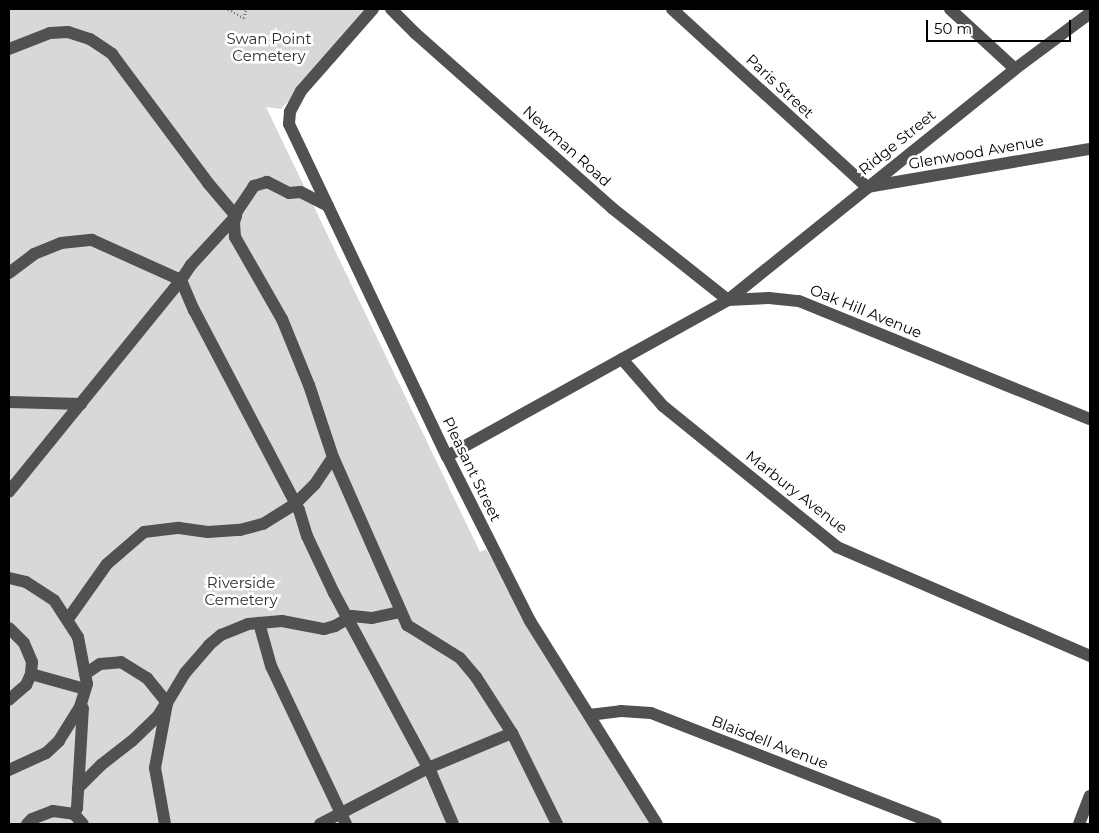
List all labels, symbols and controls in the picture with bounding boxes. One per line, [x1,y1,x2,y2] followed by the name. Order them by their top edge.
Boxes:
[929,10,1074,42] scale bar
[934,19,972,38] text: 50 m
[226,29,312,64] park label: Swan Point Cemetery
[742,50,818,122] street label: Paris Street
[519,102,615,190] street label: Newman Road
[855,106,939,178] street label: Ridge Street
[907,131,1045,173] street label: Glenwood Avenue
[807,280,925,342] street label: Oak Hill Avenue
[439,414,505,524] street label: Pleasant Street
[743,447,851,537] street label: Marbury Avenue
[204,573,278,608] park label: Riverside Cemetery
[709,711,831,773] street label: Blaisdell Avenue

